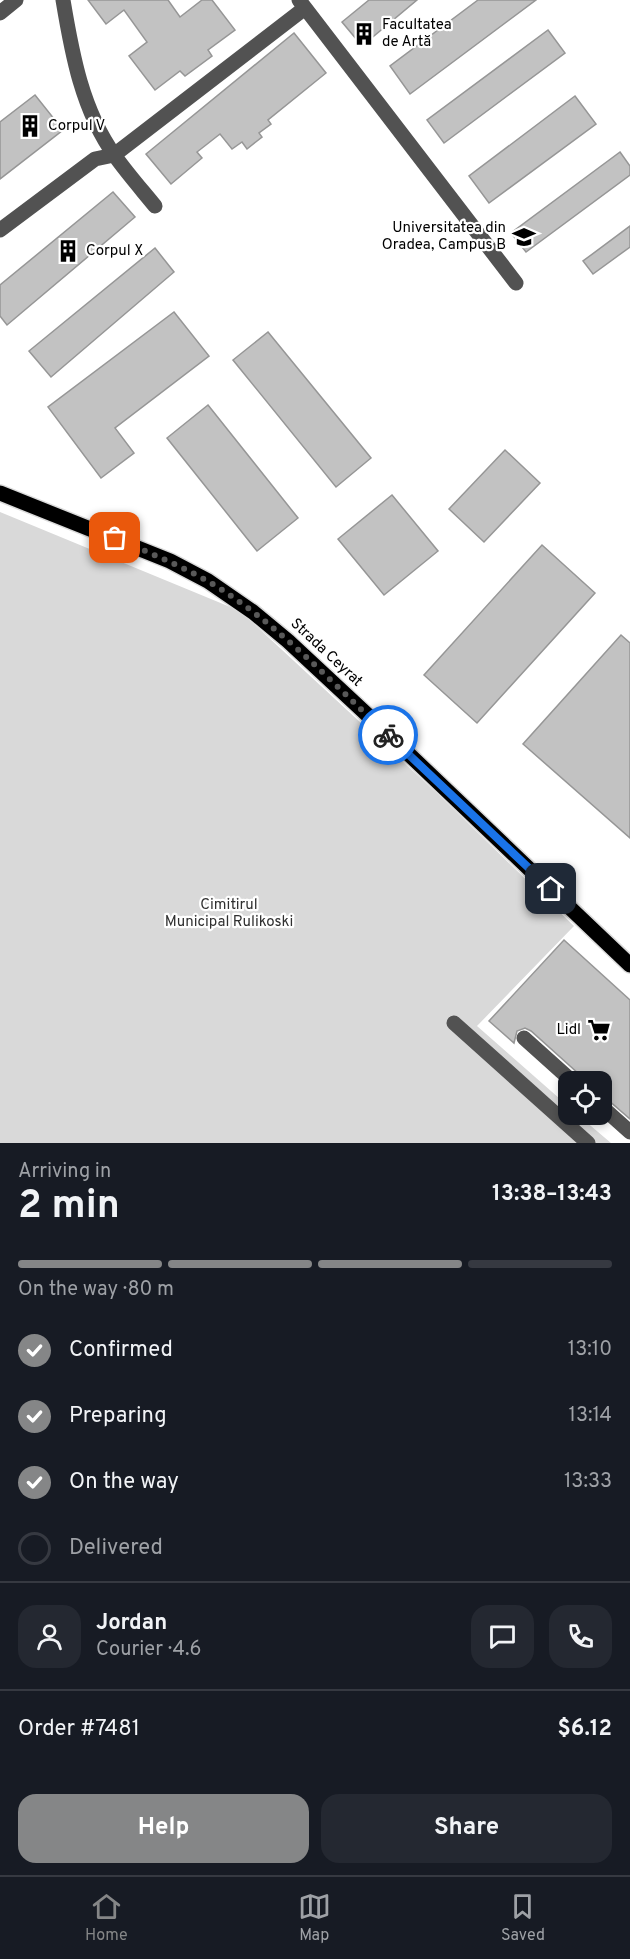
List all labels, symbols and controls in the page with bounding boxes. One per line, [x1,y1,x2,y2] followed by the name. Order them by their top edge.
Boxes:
[382,16,452,52] place label: Facultatea de Artă
[351,21,377,47] building icon: Facultatea de Artă
[17,113,43,139] building icon: Corpul V
[48,117,106,136] place label: Corpul V
[382,219,506,255] place label: Universitatea din Oradea, Campus B
[511,224,537,250] school or university icon: Universitatea din Oradea, Campus B
[55,238,81,264] building icon: Corpul X
[86,242,143,261] place label: Corpul X
[89,512,140,563] pin
[98,521,131,554] icon: bag
[286,615,366,691] street label: Strada Ceyrat
[358,705,418,765] courier
[372,719,405,752] icon: bike
[525,863,576,914] pin
[534,872,567,905] icon: home
[165,896,293,932] park label: Cimitirul Municipal Rulikoski
[586,1017,612,1043] supermarket icon: Lidl
[556,1021,581,1040] place label: Lidl
[558,1071,612,1125] map controls
[558,1071,612,1125] button: locate
[18,1159,111,1185] text: Arriving in
[492,1181,612,1208] text: 13:38–13:43
[18,1183,120,1232] text: 2 min
[18,1277,174,1303] text: On the way · 80 m
[18,1334,51,1367] icon: check
[69,1337,173,1364] text: Confirmed
[568,1337,612,1363] text: 13:10
[18,1400,51,1433] icon: check
[69,1403,167,1430] text: Preparing
[569,1403,612,1429] text: 13:14
[18,1466,51,1499] icon: check
[69,1469,179,1496] text: On the way
[564,1469,612,1495] text: 13:33
[69,1535,163,1562] text: Delivered
[18,1605,81,1668] button: person
[471,1605,534,1668] button: chat
[549,1605,612,1668] button: phone
[96,1610,167,1637] text: Jordan
[96,1637,201,1663] text: Courier · 4.6
[18,1716,140,1743] text: Order #7481
[558,1716,612,1743] text: $6.12
[18,1794,309,1863] button: Help
[321,1794,612,1863] button: Share
[85,1890,128,1946] tab: Home
[298,1890,331,1946] tab: Map
[501,1890,545,1946] tab: Saved

